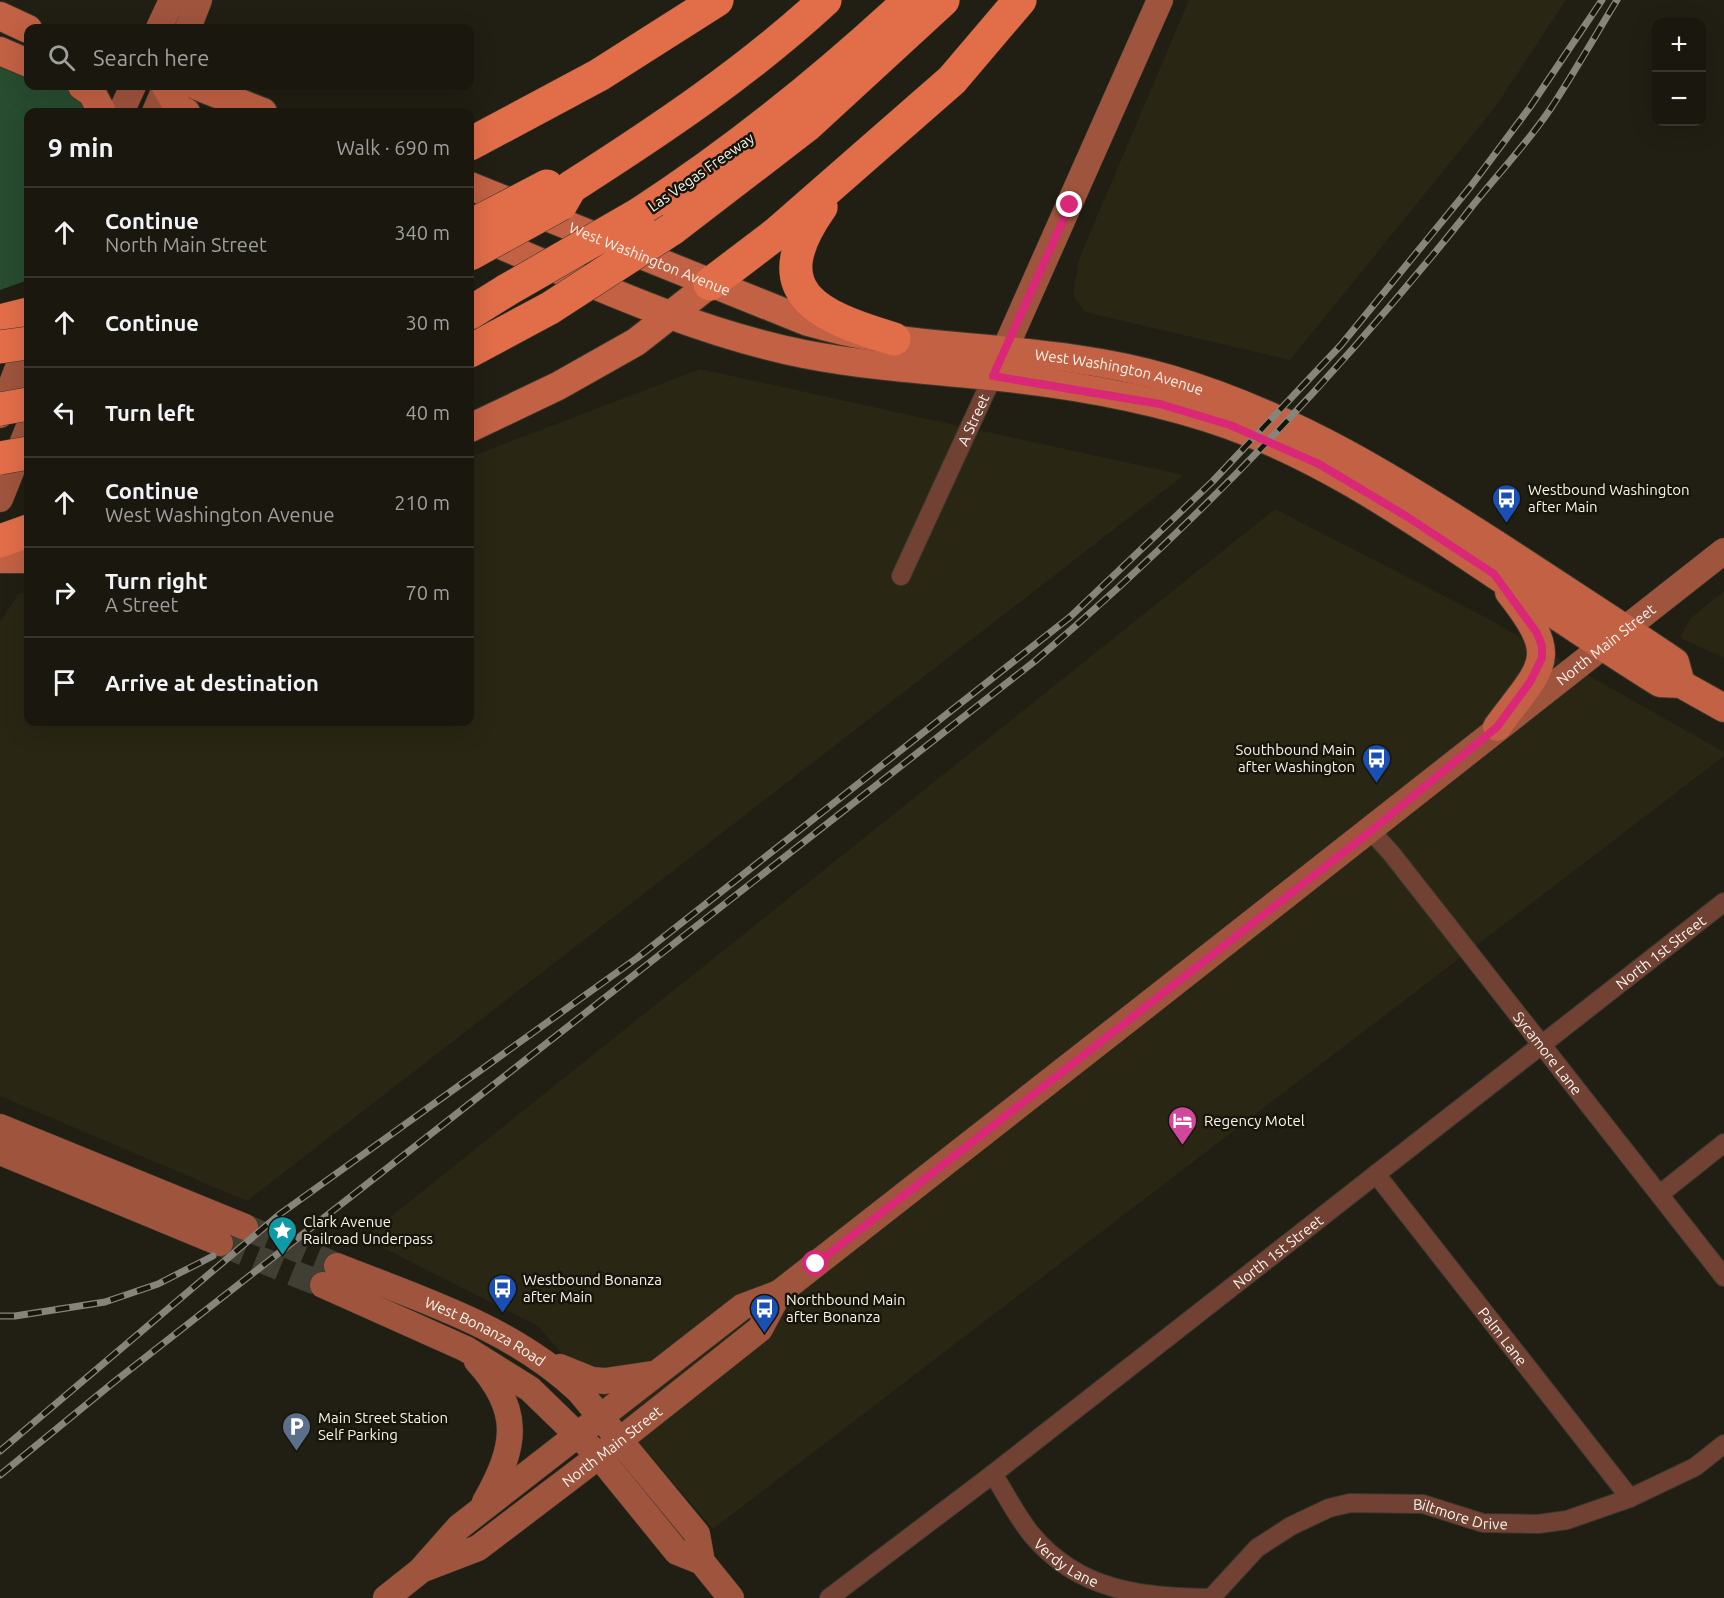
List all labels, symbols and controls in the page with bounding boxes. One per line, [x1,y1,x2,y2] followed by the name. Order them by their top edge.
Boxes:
[1652,18,1706,126] map controls
[1652,18,1706,72] button: +
[24,24,474,90] search box
[45,41,78,74] icon: search
[93,45,209,70] text: Search here
[1652,72,1706,126] button: −
[645,129,757,215] street label: Las Vegas Freeway
[48,133,114,162] text: 9 min
[337,136,450,159] text: Walk · 690 m
[1056,191,1082,217] route end
[105,208,199,233] text: Continue
[48,216,81,249] icon: ahead
[567,218,733,298] street label: West Washington Avenue
[394,221,450,244] text: 340 m
[105,233,267,256] text: North Main Street
[48,306,81,339] icon: ahead
[105,310,199,335] text: Continue
[406,311,450,334] text: 30 m
[1034,345,1206,398] street label: West Washington Avenue
[954,391,992,448] street label: A Street
[48,396,81,429] icon: left
[105,400,195,425] text: Turn left
[406,401,450,424] text: 40 m
[105,478,199,503] text: Continue
[1528,481,1690,515] place label: Westbound Washington after Main
[1491,482,1523,524] bus stop icon: Westbound Washington after Main
[48,486,81,519] icon: ahead
[394,491,450,514] text: 210 m
[105,503,335,526] text: West Washington Avenue
[105,568,207,593] text: Turn right
[48,576,81,609] icon: right
[406,581,450,604] text: 70 m
[105,593,178,616] text: A Street
[1552,600,1659,688] street label: North Main Street
[48,666,81,699] icon: arrive
[105,670,319,695] text: Arrive at destination
[1235,741,1355,775] place label: Southbound Main after Washington
[1360,742,1392,784] bus stop icon: Southbound Main after Washington
[1612,911,1709,992] street label: North 1st Street
[1510,1008,1586,1098] street label: Sycamore Lane
[1167,1104,1199,1146] hotel icon: Regency Motel
[1204,1112,1305,1129] place label: Regency Motel
[1229,1211,1326,1292] street label: North 1st Street
[303,1213,433,1247] place label: Clark Avenue Railroad Underpass
[266,1214,298,1256] place icon: Clark Avenue Railroad Underpass
[802,1250,828,1276] route start
[523,1271,662,1305] place label: Westbound Bonanza after Main
[486,1272,518,1314] bus stop icon: Westbound Bonanza after Main
[786,1291,905,1325] place label: Northbound Main after Bonanza
[749,1292,781,1334] bus stop icon: Northbound Main after Bonanza
[422,1293,549,1369] street label: West Bonanza Road
[1475,1304,1531,1369] street label: Palm Lane
[558,1402,665,1490] street label: North Main Street
[318,1409,448,1443] place label: Main Street Station Self Parking
[281,1410,313,1452] parking icon: Main Street Station Self Parking
[1413,1495,1508,1532] street label: Biltmore Drive
[1031,1535,1101,1590] street label: Verdy Lane

